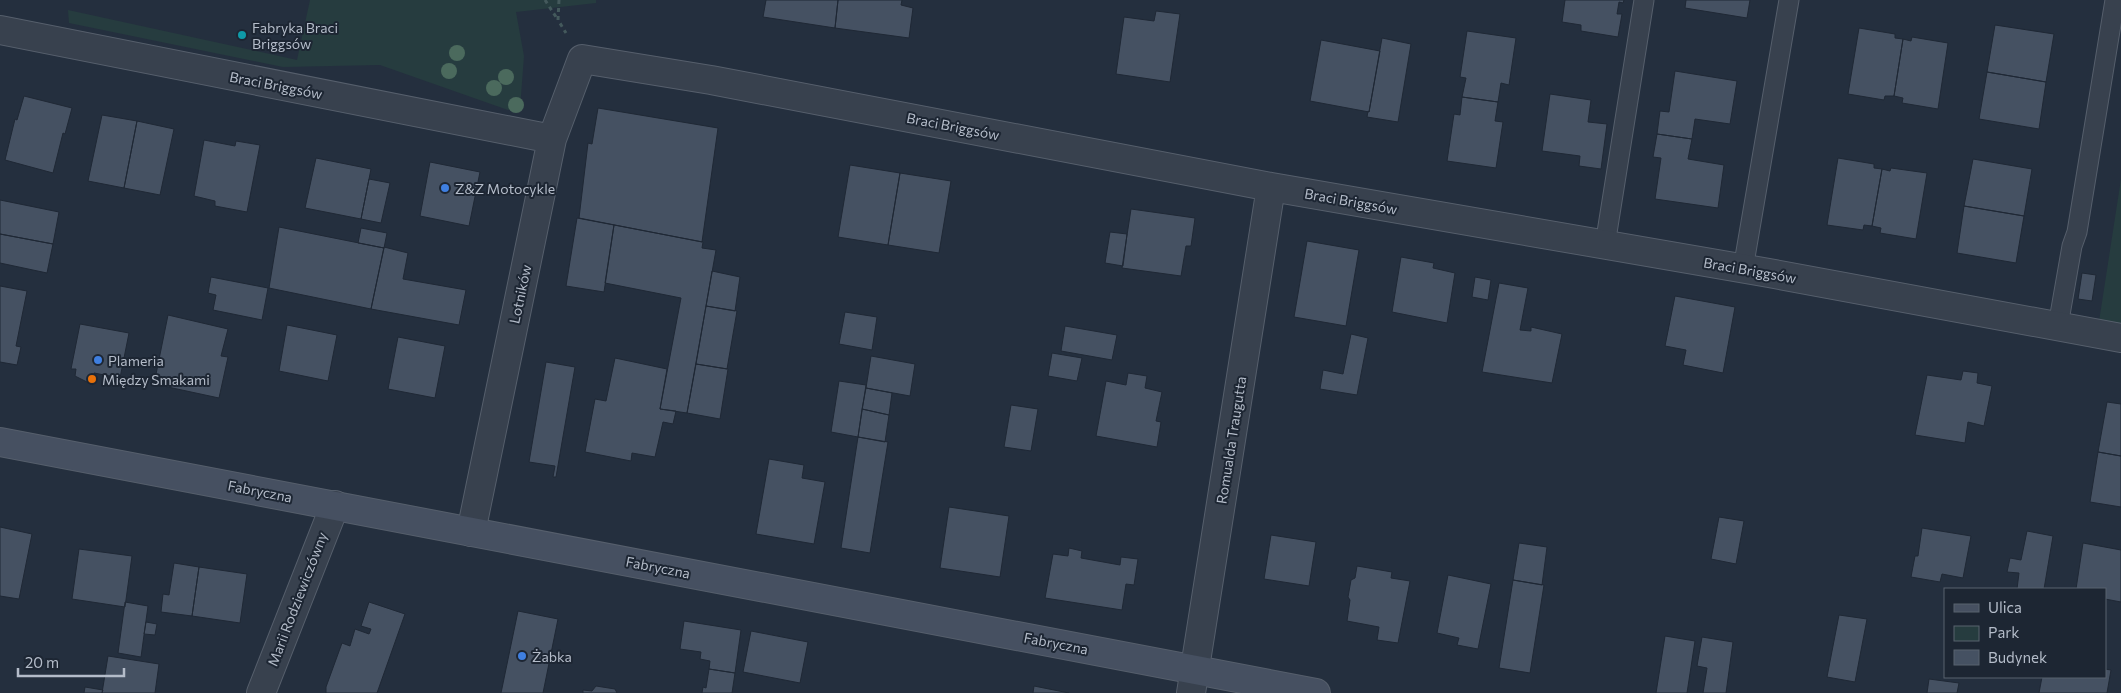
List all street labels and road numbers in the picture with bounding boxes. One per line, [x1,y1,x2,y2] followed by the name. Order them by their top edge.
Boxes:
[228,68,324,102] street label: Braci Briggsów
[905,109,1001,143] street label: Braci Briggsów
[1303,184,1399,218] street label: Braci Briggsów
[1702,253,1798,287] street label: Braci Briggsów
[505,263,535,325] street label: Lotników
[1213,375,1249,505] street label: Romualda Traugutta
[226,476,294,506] street label: Fabryczna
[264,530,330,668] street label: Marii Rodziewiczówny
[624,552,692,582] street label: Fabryczna
[1022,628,1090,658] street label: Fabryczna

